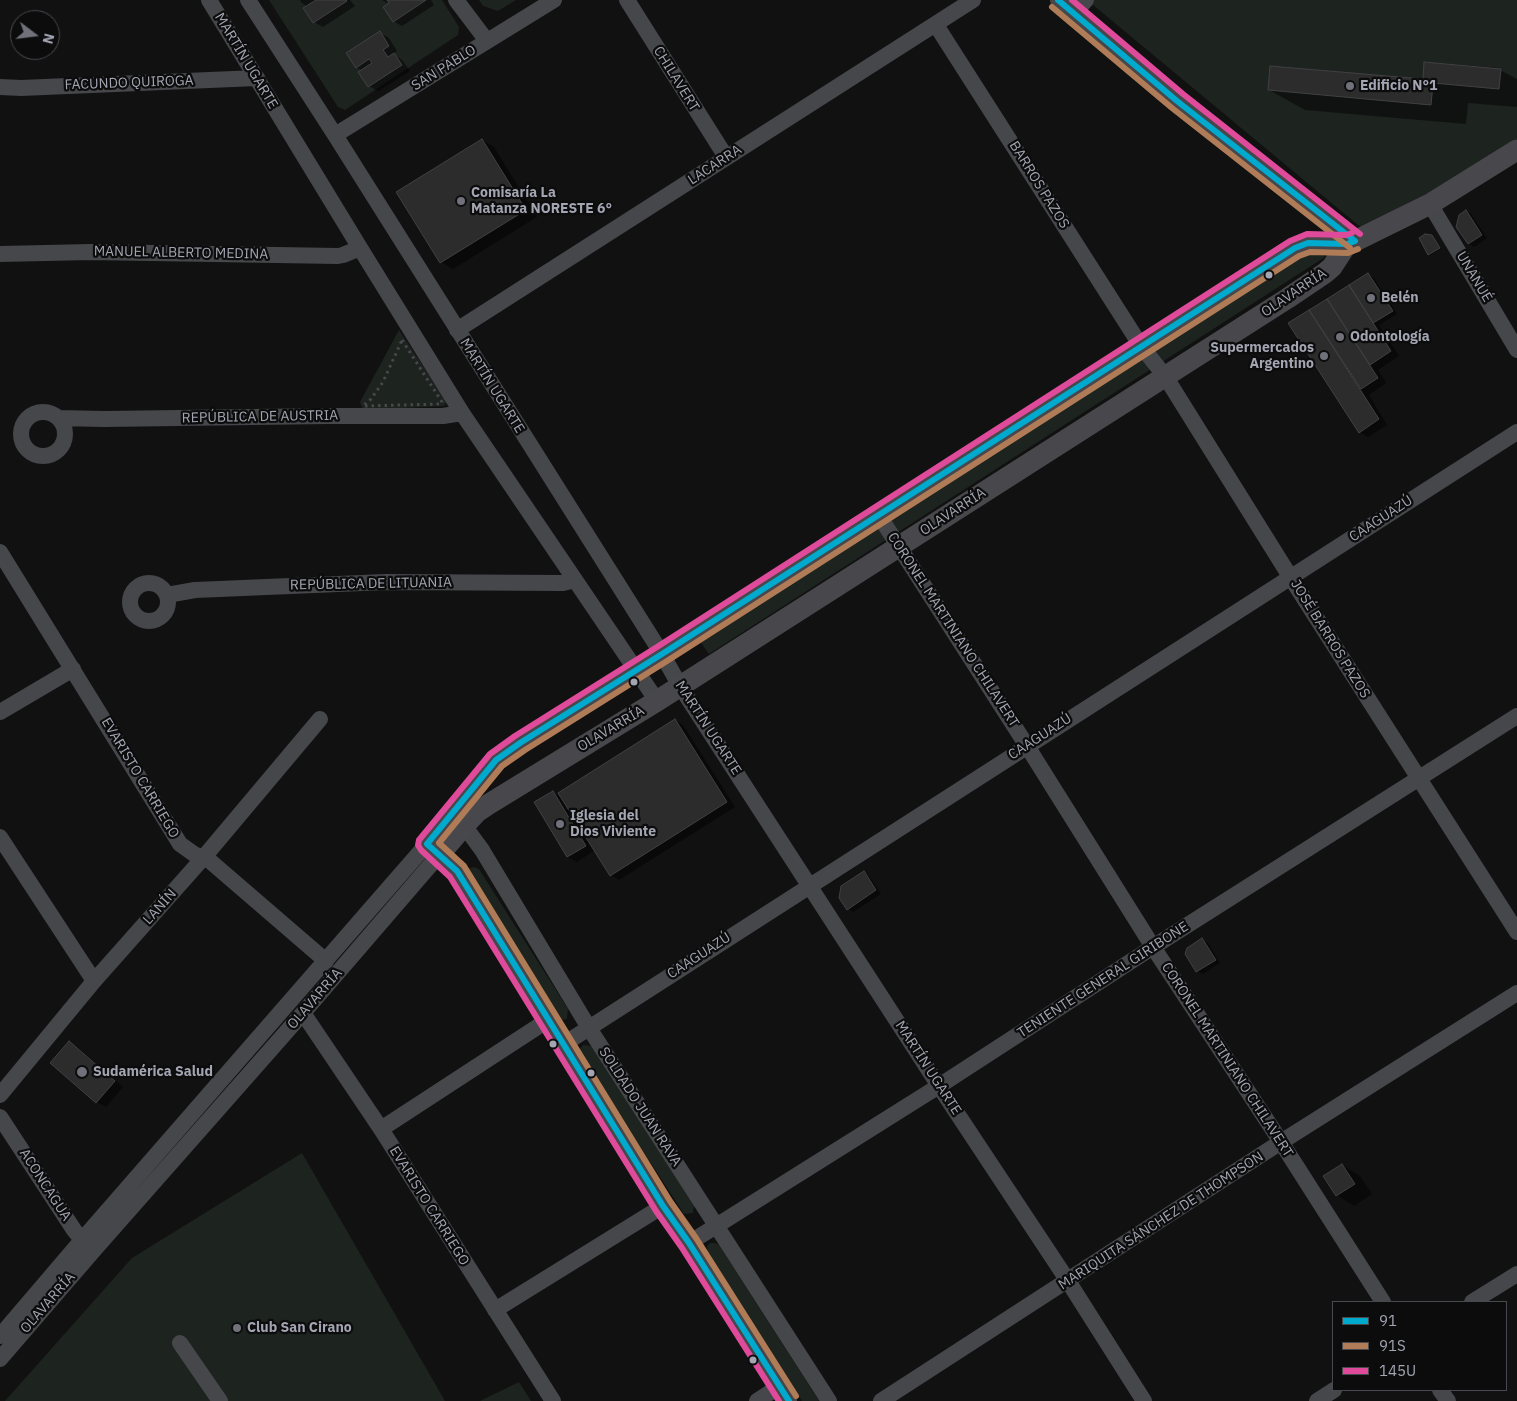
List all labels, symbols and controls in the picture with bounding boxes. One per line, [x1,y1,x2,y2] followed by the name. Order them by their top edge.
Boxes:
[10,10,60,60] north arrow
[211,10,281,112] street label: MARTÍN UGARTE
[39,31,59,46] text: N
[409,42,479,94] street label: SAN PABLO
[649,44,703,114] street label: CHILAVERT
[64,72,194,94] street label: FACUNDO QUIROGA
[1360,78,1437,94] place label: Edificio N°1
[1344,80,1356,92] marker: Edificio N°1
[1005,138,1073,232] street label: BARROS PAZOS
[685,141,745,189] street label: LACARRA
[471,185,612,218] place label: Comisaría La Matanza NORESTE 6°
[455,195,467,207] marker: Comisaría La Matanza NORESTE 6°
[94,243,268,263] street label: MANUEL ALBERTO MEDINA
[1452,249,1496,305] street label: UNANUÉ
[1258,265,1330,321] street label: OLAVARRÍA
[1264,270,1274,280] unlabelled marker
[1381,290,1419,306] place label: Belén
[1365,292,1377,304] marker: Belén
[1350,329,1430,345] place label: Odontología
[1334,331,1346,343] marker: Odontología
[456,335,528,437] street label: MARTÍN UGARTE
[1210,340,1314,372] place label: Supermercados Argentino
[1318,350,1330,362] marker: Supermercados Argentino
[182,407,338,427] street label: REPÚBLICA DE AUSTRIA
[917,485,989,539] street label: OLAVARRÍA
[1346,492,1416,546] street label: CAAGUAZÚ
[884,529,1022,731] street label: CORONEL MARTINIANO CHILAVERT
[290,574,452,594] street label: REPÚBLICA DE LITUANIA
[1287,577,1373,701] street label: JOSÉ BARROS PAZOS
[629,677,639,687] unlabelled marker
[671,678,745,778] street label: MARTÍN UGARTE
[575,702,647,756] street label: OLAVARRÍA
[1005,710,1075,764] street label: CAAGUAZÚ
[97,715,183,841] street label: EVARISTO CARRIEGO
[570,808,656,840] place label: Iglesia del Dios Viviente
[554,818,566,830] marker: Iglesia del Dios Viviente
[140,886,180,928] street label: LANÍN
[1014,918,1192,1042] street label: TENIENTE GENERAL GIRIBONE
[664,929,734,983] street label: CAAGUAZÚ
[1158,959,1296,1161] street label: CORONEL MARTINIANO CHILAVERT
[284,965,346,1033] street label: OLAVARRÍA
[891,1018,965,1118] street label: MARTÍN UGARTE
[548,1039,558,1049] unlabelled marker
[595,1044,685,1170] street label: SOLDADO JUAN RAVA
[93,1064,213,1080] place label: Sudamérica Salud
[75,1065,89,1079] marker: Sudamérica Salud
[586,1068,596,1078] unlabelled marker
[385,1143,473,1269] street label: EVARISTO CARRIEGO
[15,1146,75,1224] street label: ACONCAGUA
[1055,1148,1267,1294] street label: MARIQUITA SÁNCHEZ DE THOMPSON
[17,1269,79,1337] street label: OLAVARRÍA
[1332,1301,1507,1391] legend
[1379,1311,1397,1330] text: 91
[247,1320,352,1336] place label: Club San Cirano
[231,1322,243,1334] marker: Club San Cirano
[1379,1336,1406,1355] text: 91S
[748,1355,758,1365] unlabelled marker
[1379,1361,1416,1380] text: 145U

